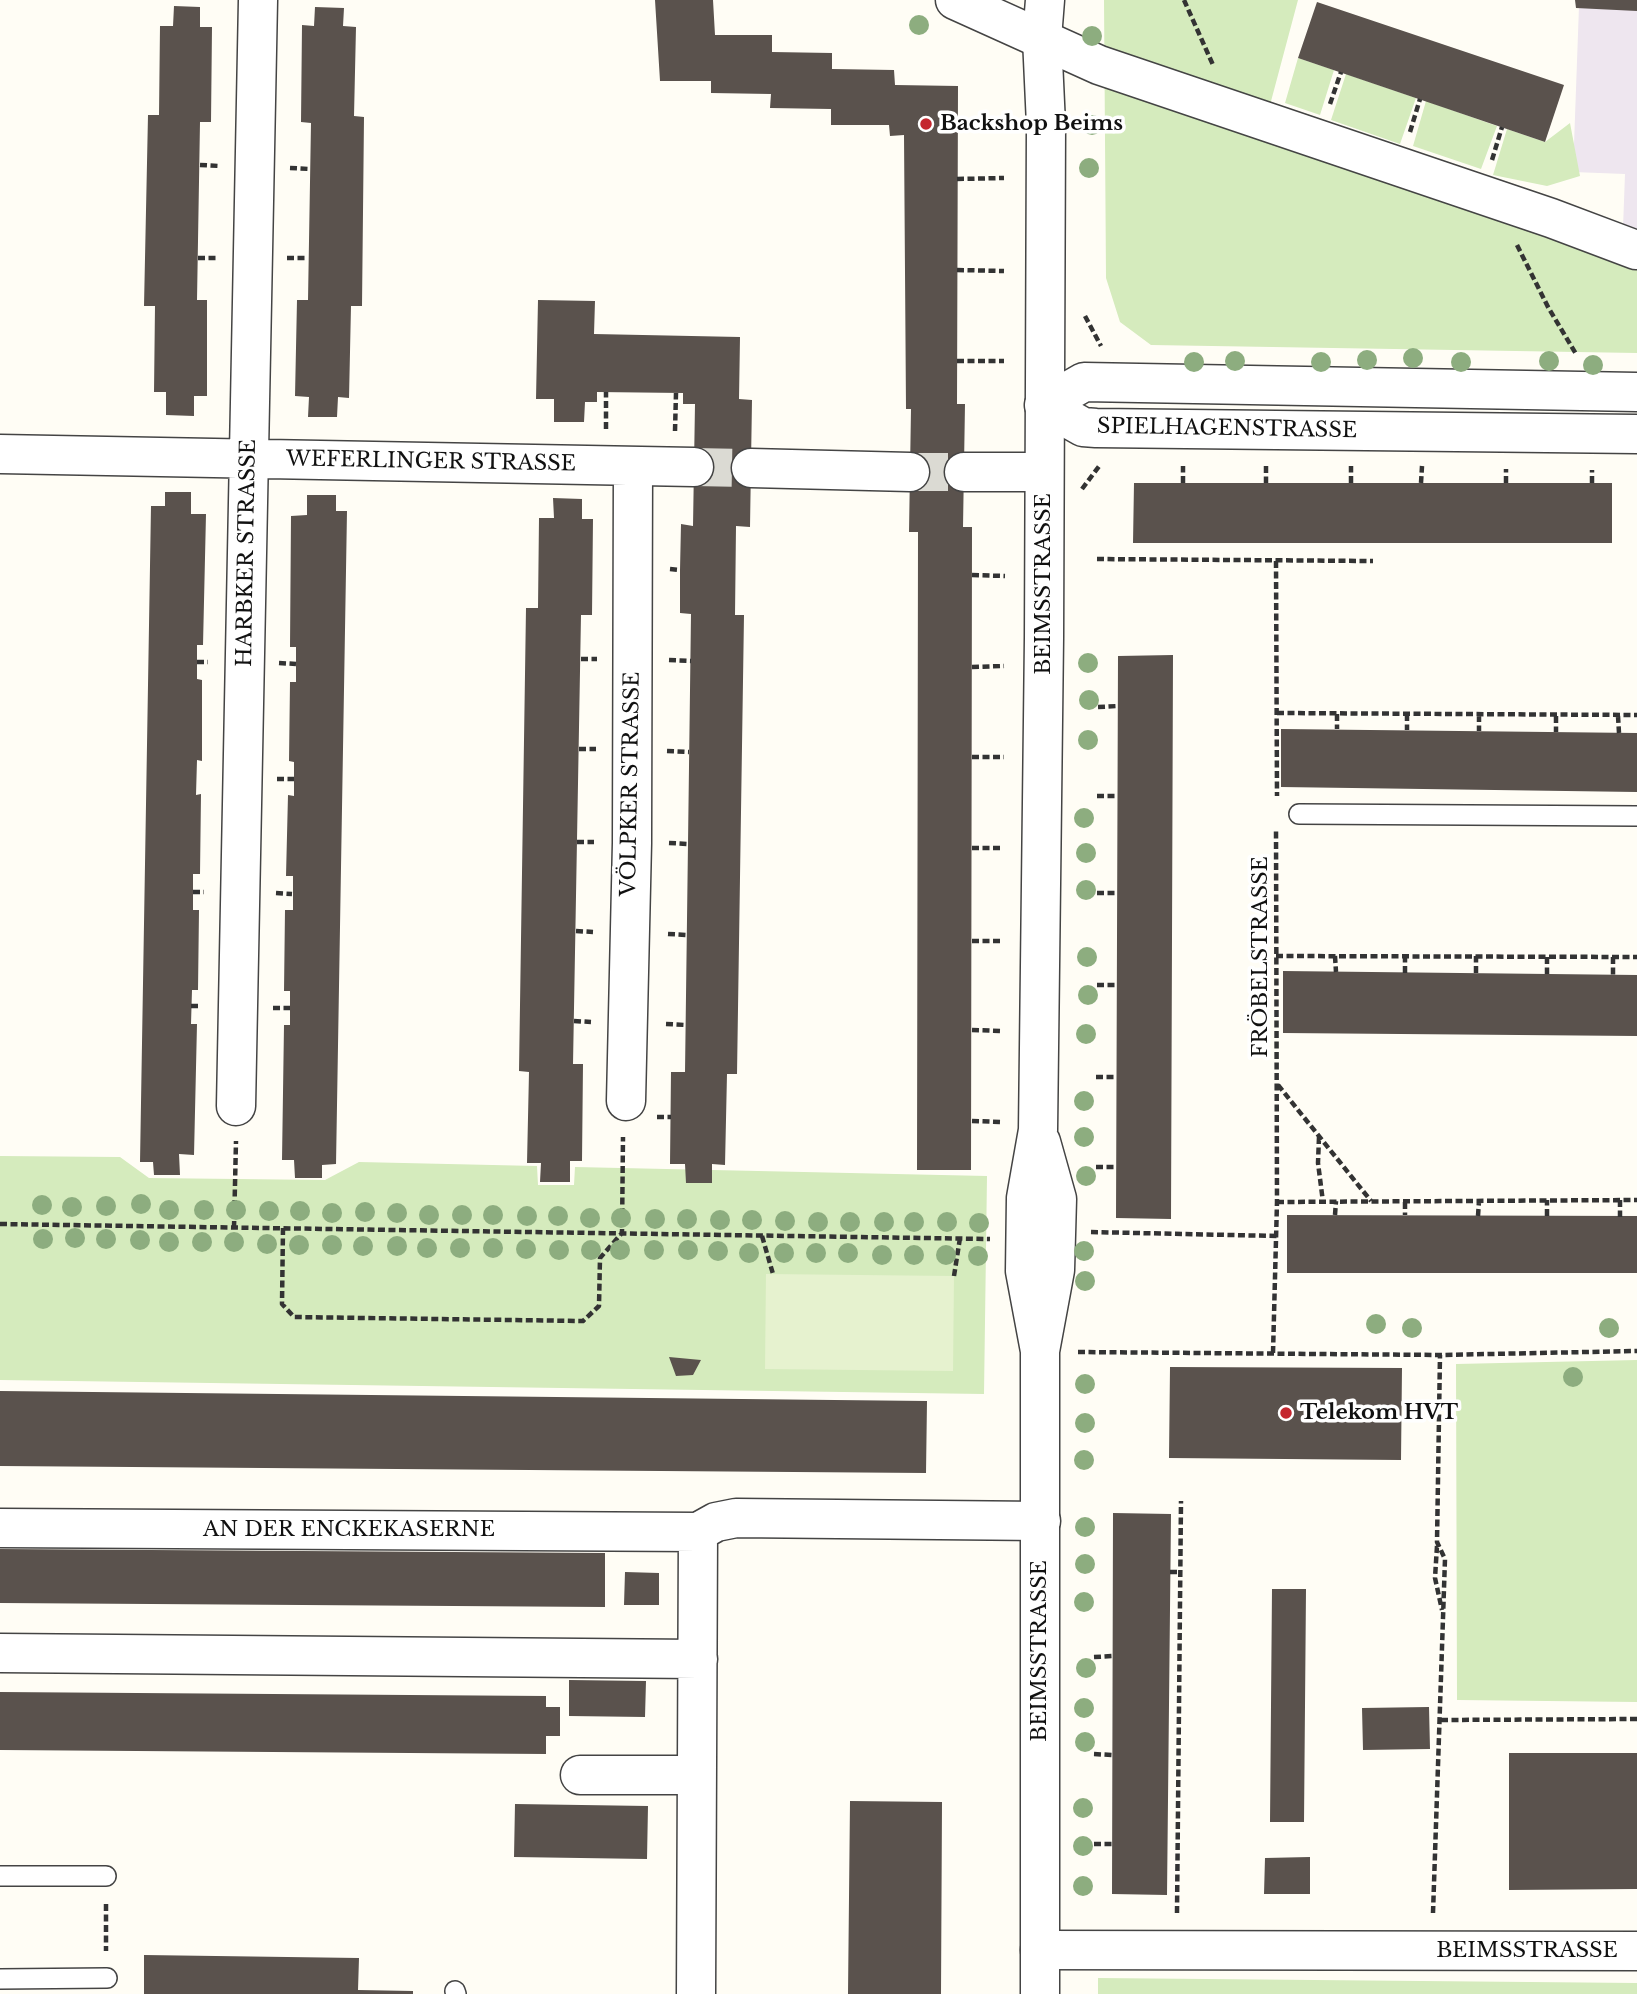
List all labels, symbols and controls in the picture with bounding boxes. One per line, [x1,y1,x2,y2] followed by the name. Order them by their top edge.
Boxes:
[940,111,1123,137] place label: Backshop Beims
[918,116,934,132] marker: Backshop Beims
[1097,414,1357,444] street label: SPIELHAGENSTRASSE
[232,439,262,667] street label: HARBKER STRASSE
[286,447,576,477] street label: WEFERLINGER STRASSE
[1031,493,1057,675] street label: BEIMSSTRASSE
[616,671,646,897] street label: VÖLPKER STRASSE
[1248,856,1274,1058] street label: FRÖBELSTRASSE
[1300,1400,1458,1426] place label: Telekom HVT
[1278,1405,1294,1421] marker: Telekom HVT
[203,1517,495,1543] street label: AN DER ENCKEKASERNE
[1027,1560,1053,1742] street label: BEIMSSTRASSE
[1436,1938,1618,1964] street label: BEIMSSTRASSE

